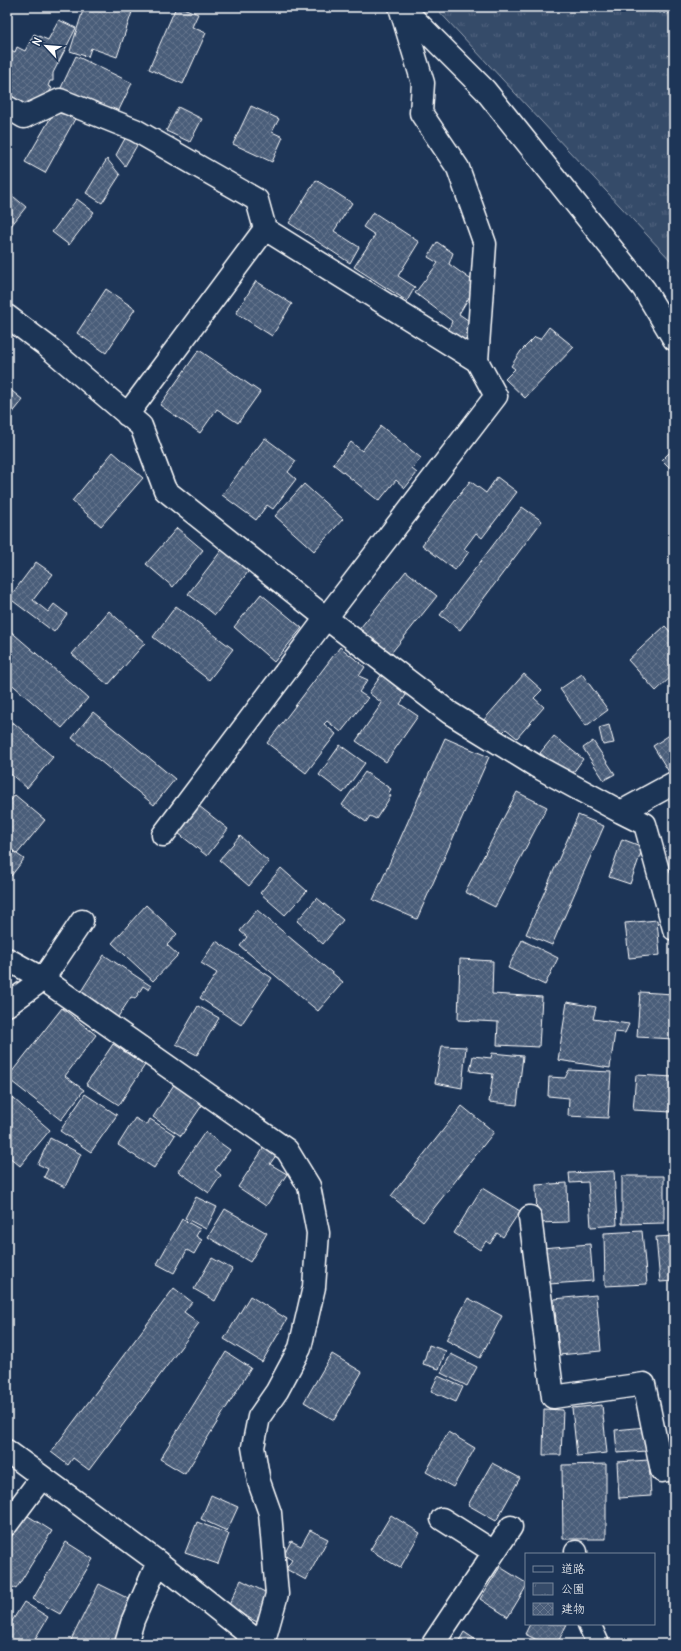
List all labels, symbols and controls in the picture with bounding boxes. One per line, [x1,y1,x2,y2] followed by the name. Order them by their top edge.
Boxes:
[26,26,66,66] north arrow
[29,35,45,48] text: N
[525,1553,655,1625] legend
[561,1561,585,1576] text: 道路
[561,1581,585,1596] text: 公園
[561,1601,585,1616] text: 建物

